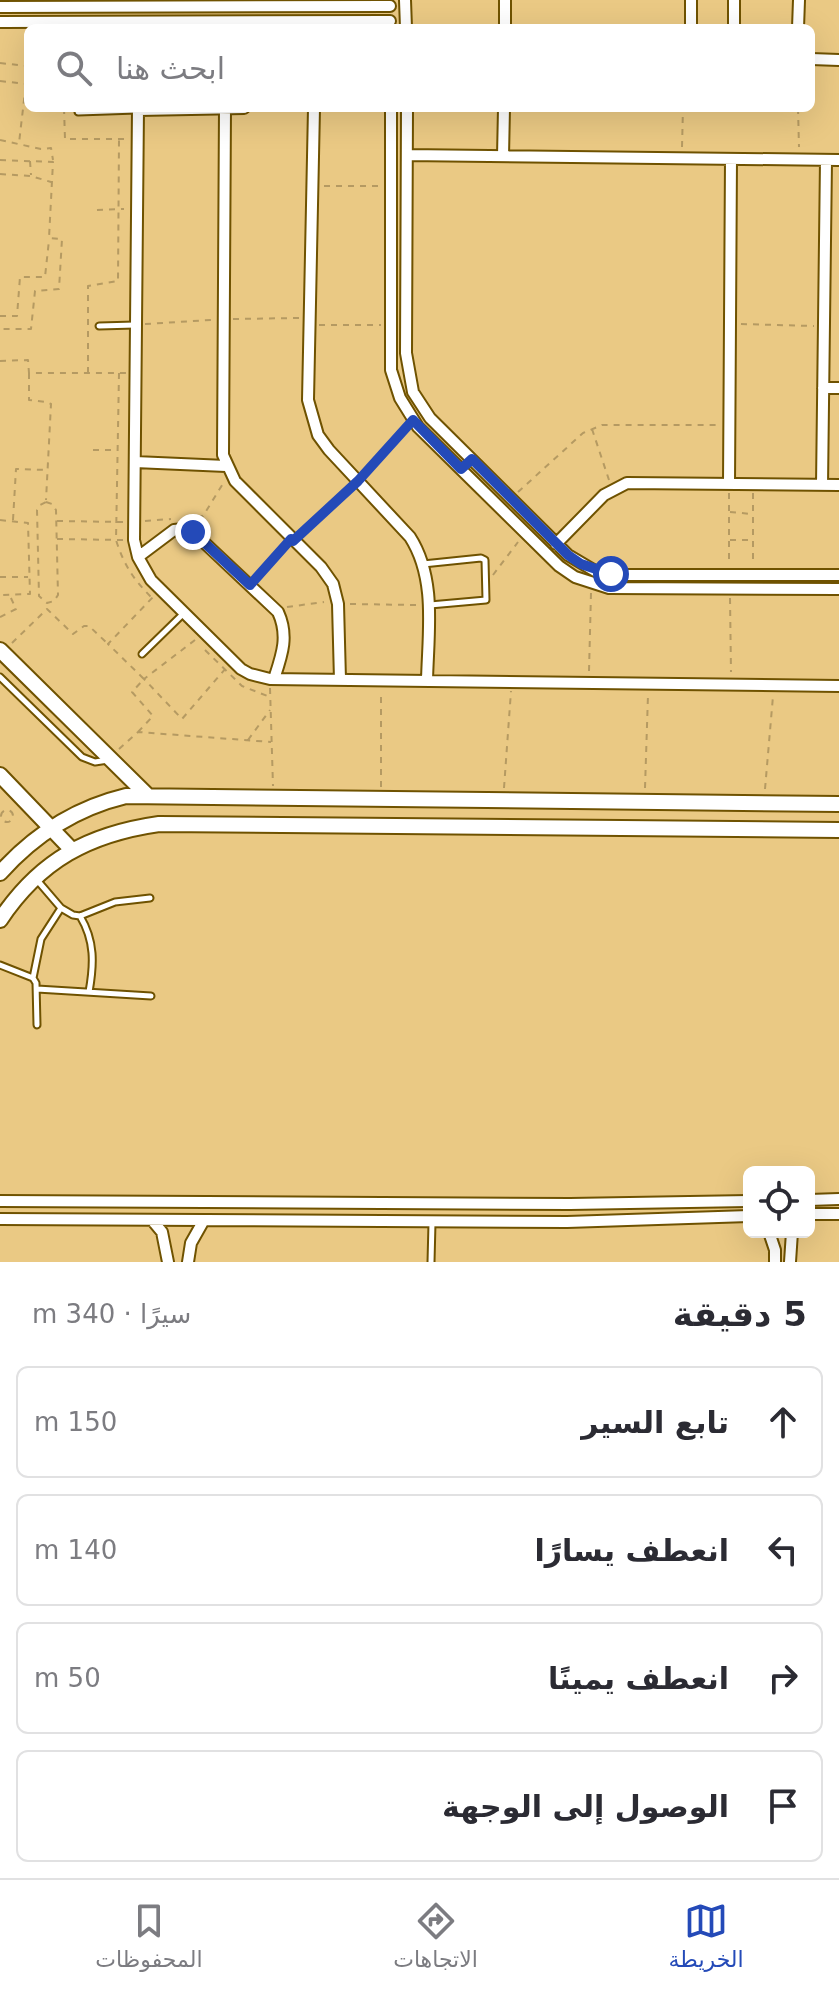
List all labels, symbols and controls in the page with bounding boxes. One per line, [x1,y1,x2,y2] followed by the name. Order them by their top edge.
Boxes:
[24,24,815,112] search box
[52,46,96,90] icon: search
[116,51,225,86] text: ابحث هنا
[175,514,211,550] route end
[593,556,629,592] route start
[743,1166,815,1238] map controls
[743,1166,815,1238] button: locate
[673,1294,807,1334] text: 5 دقيقة
[32,1299,191,1329] text: سيرًا · 340 m
[761,1400,805,1444] icon: ahead
[581,1405,729,1440] text: تابع السير
[34,1407,117,1437] text: 150 m
[761,1528,805,1572] icon: left
[535,1533,729,1568] text: انعطف يسارًا
[34,1535,117,1565] text: 140 m
[761,1656,805,1700] icon: right
[548,1661,729,1696] text: انعطف يمينًا
[34,1663,101,1693] text: 50 m
[761,1784,805,1828] icon: arrive
[442,1789,729,1824] text: الوصول إلى الوجهة
[95,1899,203,1972] tab: المحفوظات
[393,1899,478,1972] tab: الاتجاهات
[669,1899,744,1972] tab: الخريطة

